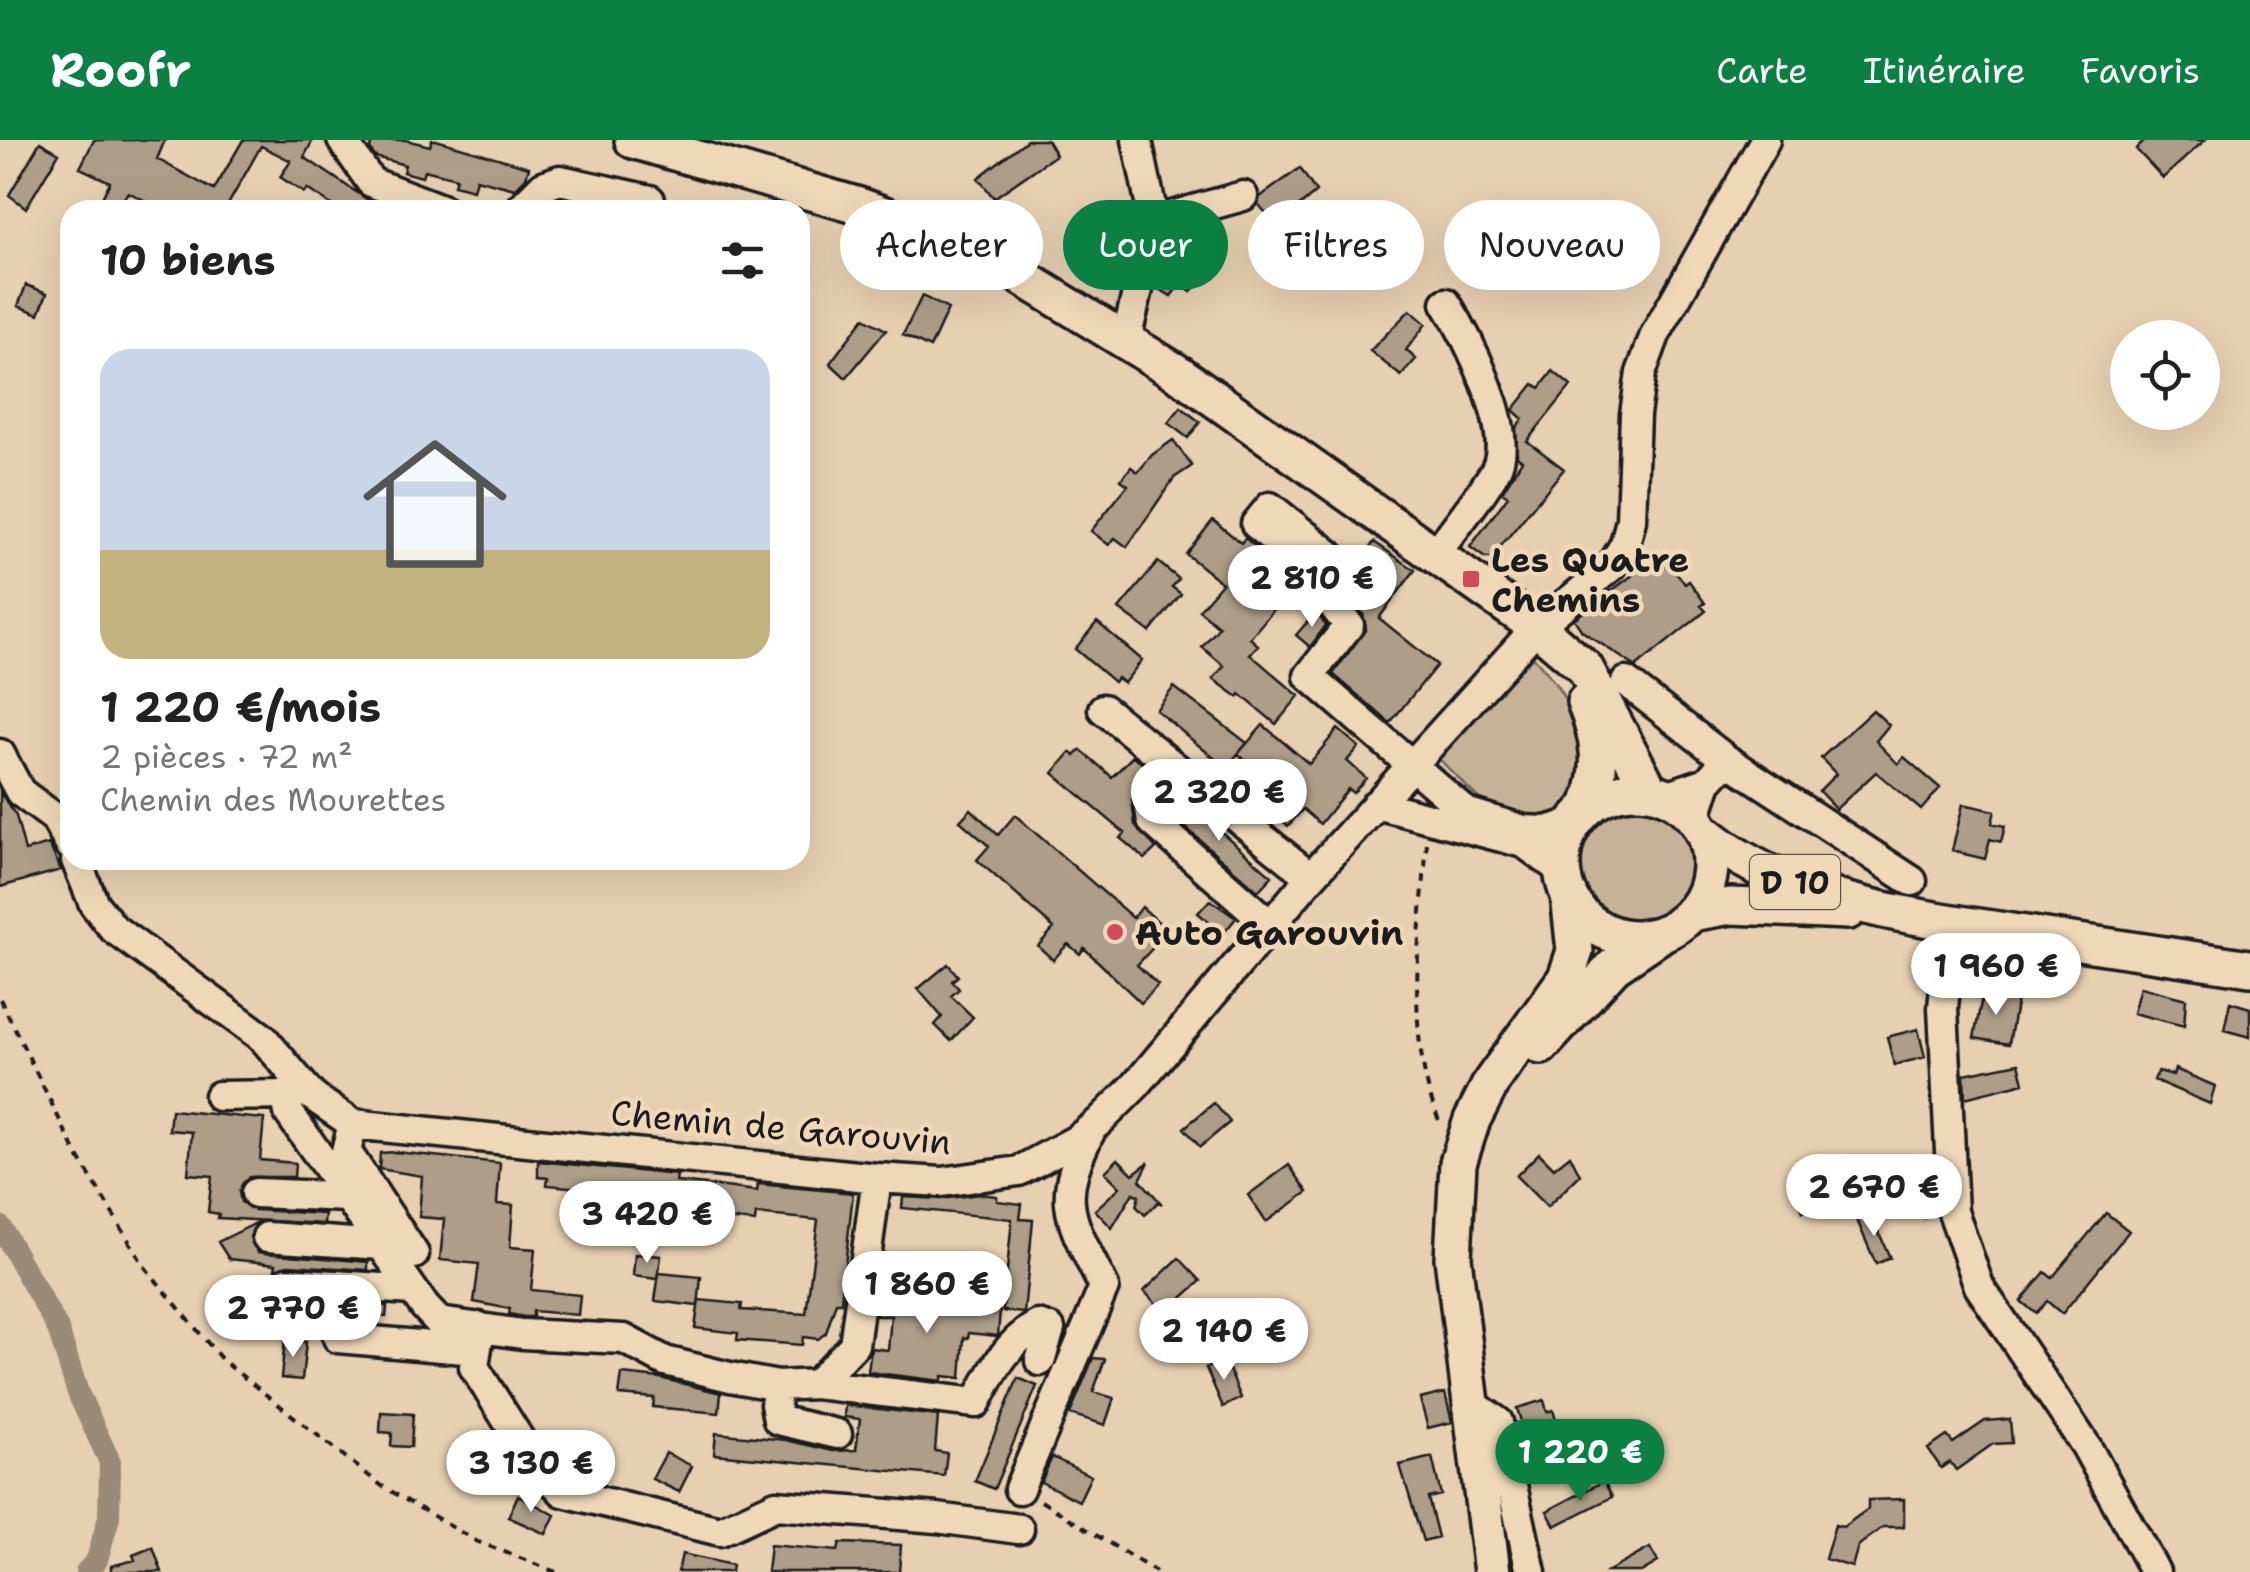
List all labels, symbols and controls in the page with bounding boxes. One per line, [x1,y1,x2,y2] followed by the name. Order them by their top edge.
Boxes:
[50,38,191,102] text: Roofr
[1716,47,1808,94] text: Carte
[1863,47,2026,94] text: Itinéraire
[2081,47,2200,94] text: Favoris
[840,200,1043,290] chip: Acheter
[1063,200,1228,290] chip: Louer
[1248,200,1424,290] chip: Filtres
[1444,200,1660,290] chip: Nouveau
[100,232,276,288] text: 10 biens
[715,233,770,288] icon: filters
[2110,320,2220,430] map controls
[2110,320,2220,430] button: locate
[345,414,525,594] icon: home
[1491,536,1689,623] place label: Les Quatre Chemins
[1220,545,1404,630] pin: 2 810 €
[1250,556,1374,599] text: 2 810 €
[1460,568,1482,590] marker: Les Quatre Chemins
[100,679,381,735] text: 1 220 €/mois
[100,735,353,778] text: 2 pièces · 72 m²
[1127,759,1311,844] pin: 2 320 €
[1153,770,1285,813] text: 2 320 €
[100,778,446,821] text: Chemin des Mourettes
[1750,855,1840,909] road number: D 10
[1135,909,1403,956] place label: Auto Garouvin
[1104,921,1126,943] marker: Auto Garouvin
[1904,933,2088,1018] pin: 1 960 €
[1933,944,2059,987] text: 1 960 €
[609,1089,953,1165] street label: Chemin de Garouvin
[1782,1154,1966,1239] pin: 2 670 €
[1808,1165,1940,1208] text: 2 670 €
[555,1181,739,1266] pin: 3 420 €
[581,1192,713,1235] text: 3 420 €
[835,1251,1019,1336] pin: 1 860 €
[864,1262,990,1305] text: 1 860 €
[201,1275,385,1360] pin: 2 770 €
[227,1286,359,1329] text: 2 770 €
[1132,1298,1316,1383] pin: 2 140 €
[1161,1309,1287,1352] text: 2 140 €
[1488,1419,1672,1504] pin: 1 220 €
[439,1430,623,1515] pin: 3 130 €
[1517,1430,1643,1473] text: 1 220 €
[468,1441,594,1484] text: 3 130 €

